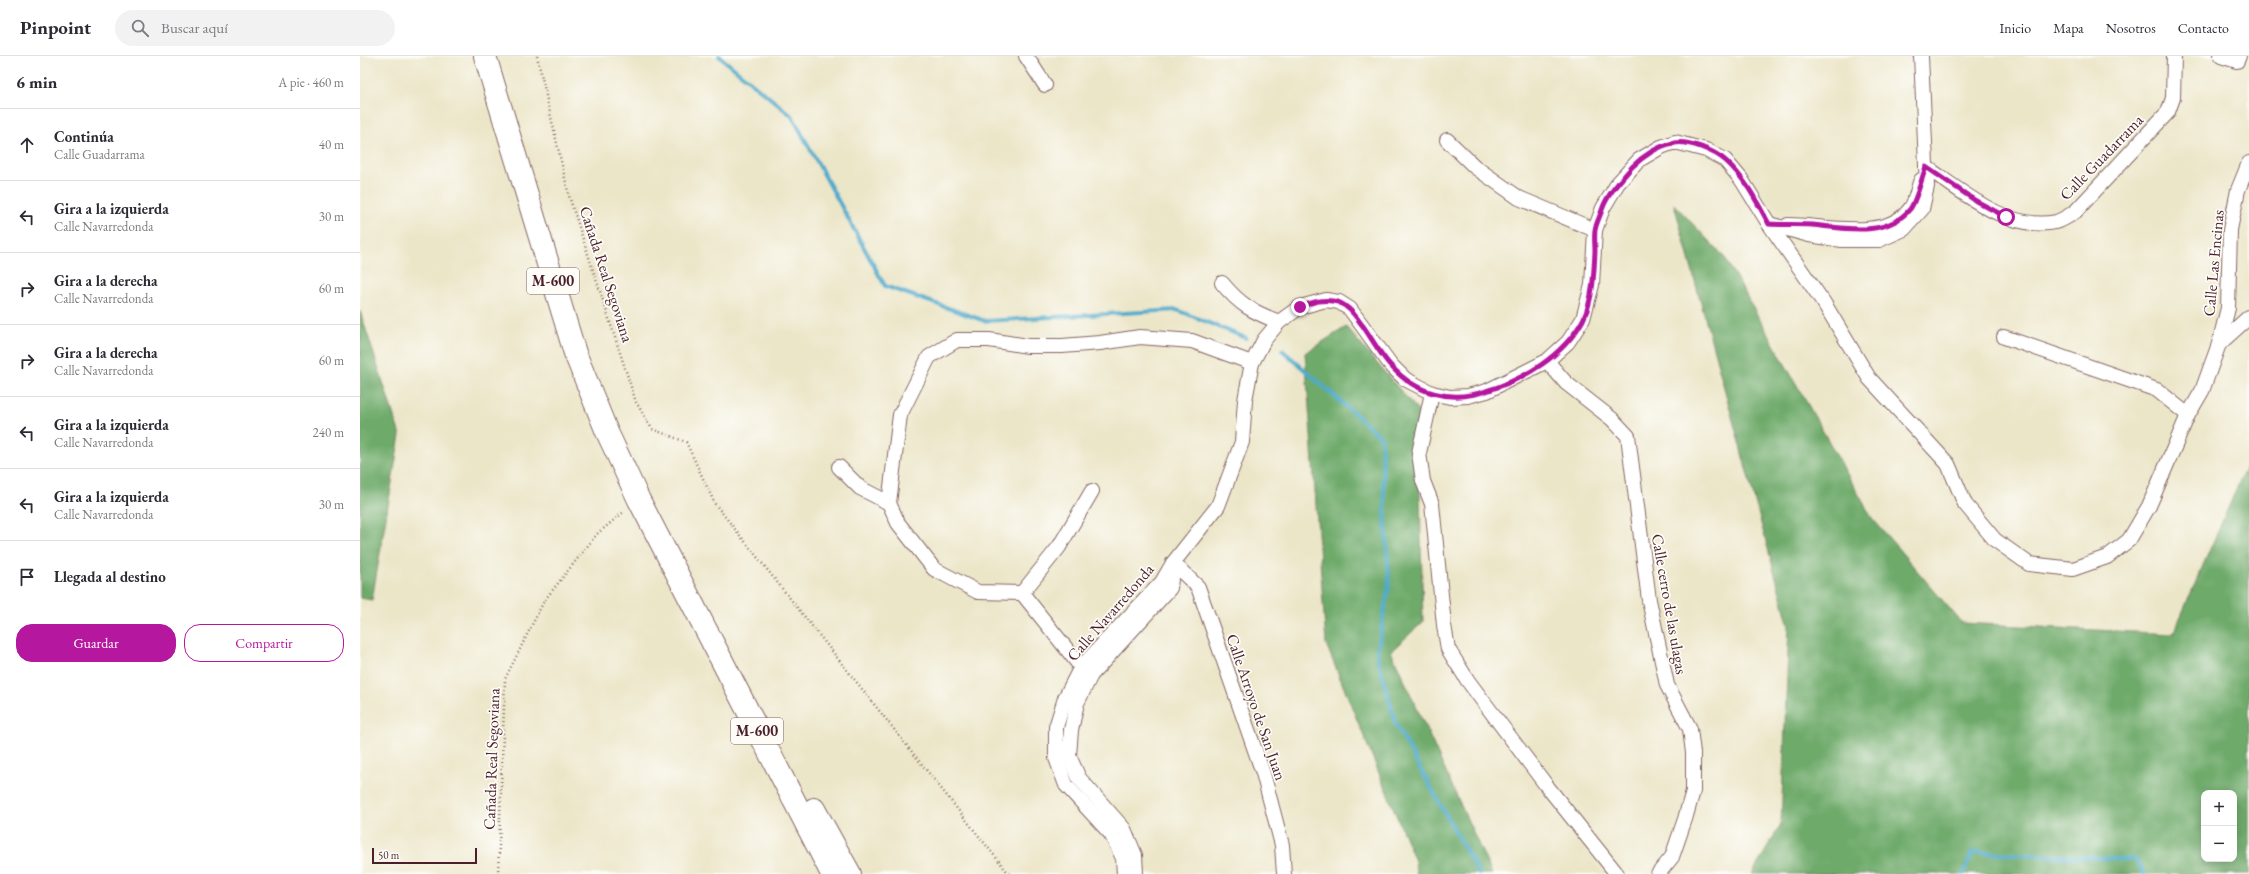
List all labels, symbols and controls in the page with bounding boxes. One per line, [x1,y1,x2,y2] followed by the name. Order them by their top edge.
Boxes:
[115,10,395,46] search box
[20,15,91,40] text: Pinpoint
[129,17,151,39] icon: search
[161,18,228,37] text: Buscar aquí
[2000,19,2031,37] text: Inicio
[2053,19,2084,37] text: Mapa
[2106,19,2156,37] text: Nosotros
[2178,19,2229,37] text: Contacto
[16,71,57,93] text: 6 min
[278,74,344,91] text: A pie · 460 m
[2055,109,2148,205] street label: Calle Guadarrama
[54,127,114,146] text: Continúa
[16,134,38,156] icon: ahead
[319,136,344,153] text: 40 m
[54,146,145,163] text: Calle Guadarrama
[54,199,169,218] text: Gira a la izquierda
[575,203,639,345] street label: Cañada Real Segoviana
[16,206,38,228] icon: left
[319,208,344,225] text: 30 m
[1997,208,2015,226] route start
[2198,209,2229,317] street label: Calle Las Encinas
[54,218,154,235] text: Calle Navarredonda
[527,268,579,294] road number: M-600
[54,271,158,290] text: Gira a la derecha
[16,278,38,300] icon: right
[319,280,344,297] text: 60 m
[54,290,154,307] text: Calle Navarredonda
[1291,298,1309,316] route end
[54,343,158,362] text: Gira a la derecha
[16,350,38,372] icon: right
[319,352,344,369] text: 60 m
[54,362,154,379] text: Calle Navarredonda
[54,415,169,434] text: Gira a la izquierda
[16,422,38,444] icon: left
[313,424,344,441] text: 240 m
[54,434,154,451] text: Calle Navarredonda
[54,487,169,506] text: Gira a la izquierda
[16,494,38,516] icon: left
[319,496,344,513] text: 30 m
[54,506,154,523] text: Calle Navarredonda
[1647,532,1692,676] street label: Calle cerro de las ulagas
[1062,559,1159,665] street label: Calle Navarredonda
[16,566,38,588] icon: arrive
[54,567,166,586] text: Llegada al destino
[16,624,176,662] button: Guardar
[184,624,344,662] button: Compartir
[1222,631,1292,784] street label: Calle Arroyo de San Juan
[479,687,504,830] street label: Cañada Real Segoviana
[731,718,783,744] road number: M-600
[2201,790,2237,862] map controls
[2201,790,2237,826] button: +
[2201,826,2237,862] button: −
[372,846,477,865] scale bar
[378,848,399,862] text: 50 m

